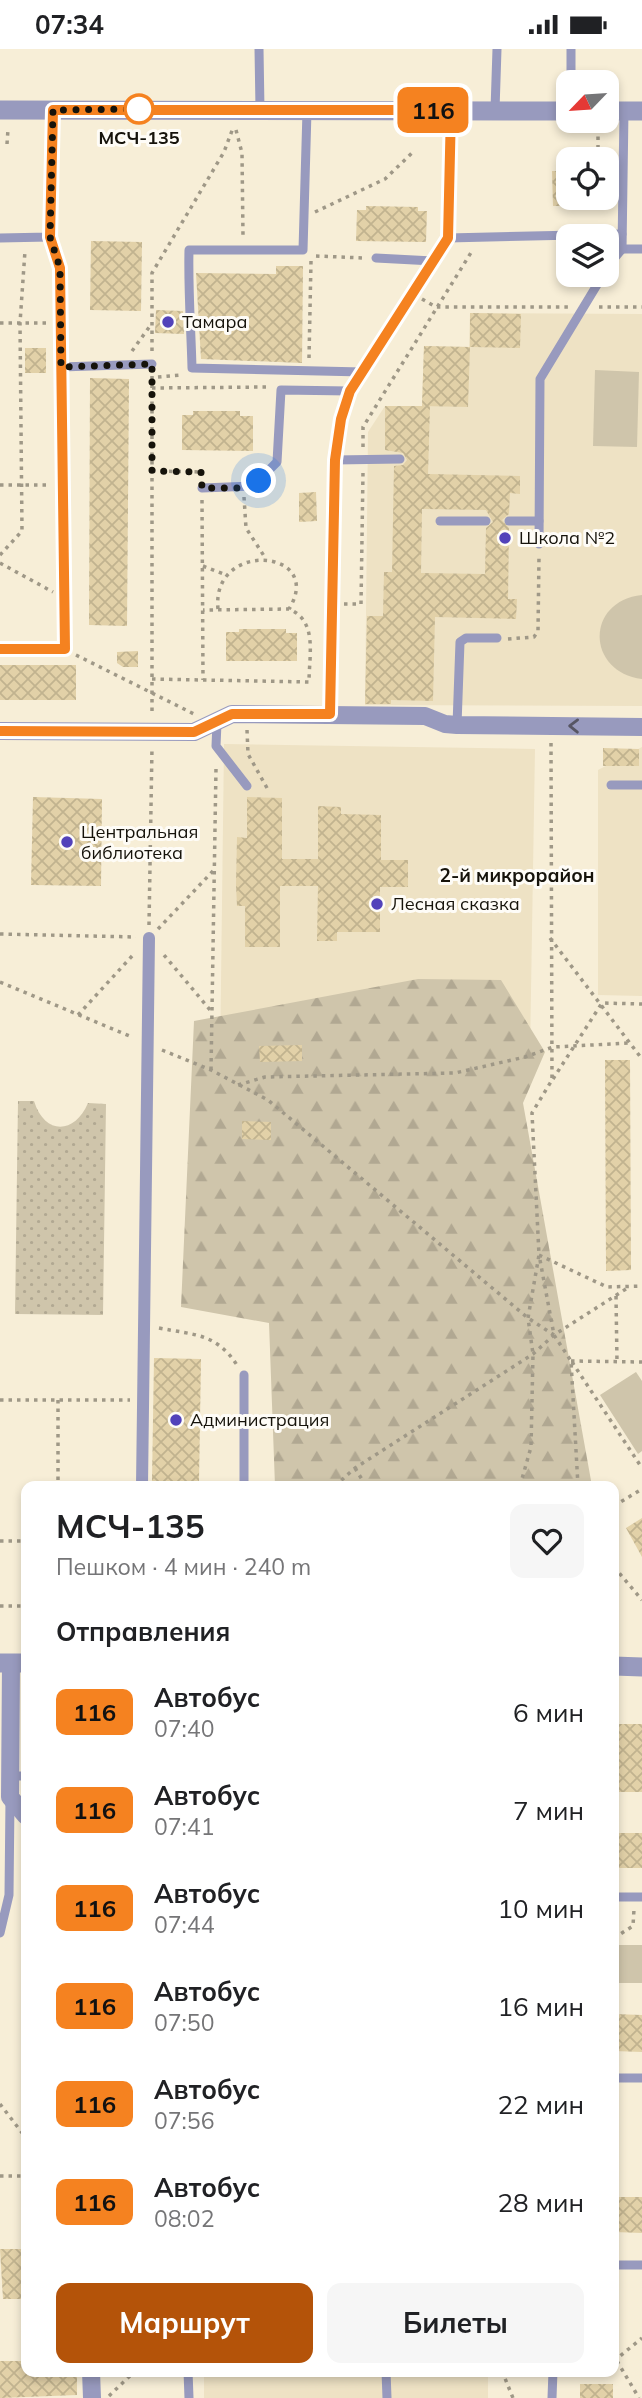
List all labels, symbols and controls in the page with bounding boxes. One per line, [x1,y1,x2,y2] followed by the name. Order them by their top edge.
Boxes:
[35,8,104,41] text: 07:34
[556,70,620,133] north arrow
[556,70,619,287] map controls
[393,87,473,133] line badge: 116
[124,94,154,124] marker: МСЧ-135
[411,95,455,125] text: 116
[98,126,180,149] place label: МСЧ-135
[556,147,619,210] button: locate
[556,224,619,287] button: layers
[182,310,248,333] place label: Тамара
[160,314,176,330] marker: Тамара
[241,463,276,498] your location
[519,526,615,549] place label: Школа №2
[497,530,513,546] marker: Школа №2
[568,718,579,733] one-way arrow
[81,820,198,864] place label: Центральная библиотека
[59,834,75,850] marker: Центральная библиотека
[440,863,594,887] district label: 2-й микрорайон
[391,892,520,915] place label: Лесная сказка
[369,896,385,912] marker: Лесная сказка
[190,1408,329,1431] place label: Администрация
[168,1412,184,1428] marker: Администрация
[510,1504,584,1578] button: heart
[56,1505,205,1546] text: МСЧ-135
[56,1552,311,1581] text: Пешком · 4 мин · 240 m
[56,1615,230,1648] text: Отправления
[154,1681,260,1714] text: Автобус
[513,1696,584,1729] text: 6 мин
[73,1697,116,1727] text: 116
[154,1714,214,1743] text: 07:40
[154,1779,260,1812] text: Автобус
[513,1794,584,1827] text: 7 мин
[73,1795,116,1825] text: 116
[154,1812,214,1841] text: 07:41
[154,1877,260,1910] text: Автобус
[497,1892,584,1925] text: 10 мин
[73,1893,116,1923] text: 116
[154,1910,214,1939] text: 07:44
[154,1975,260,2008] text: Автобус
[497,1990,584,2023] text: 16 мин
[73,1991,116,2021] text: 116
[154,2008,214,2037] text: 07:50
[154,2073,260,2106] text: Автобус
[497,2088,584,2121] text: 22 мин
[73,2089,116,2119] text: 116
[154,2106,214,2135] text: 07:56
[154,2171,260,2204] text: Автобус
[497,2186,584,2219] text: 28 мин
[73,2187,116,2217] text: 116
[154,2204,214,2233] text: 08:02
[56,2283,313,2363] button: Маршрут
[327,2283,584,2363] button: Билеты

